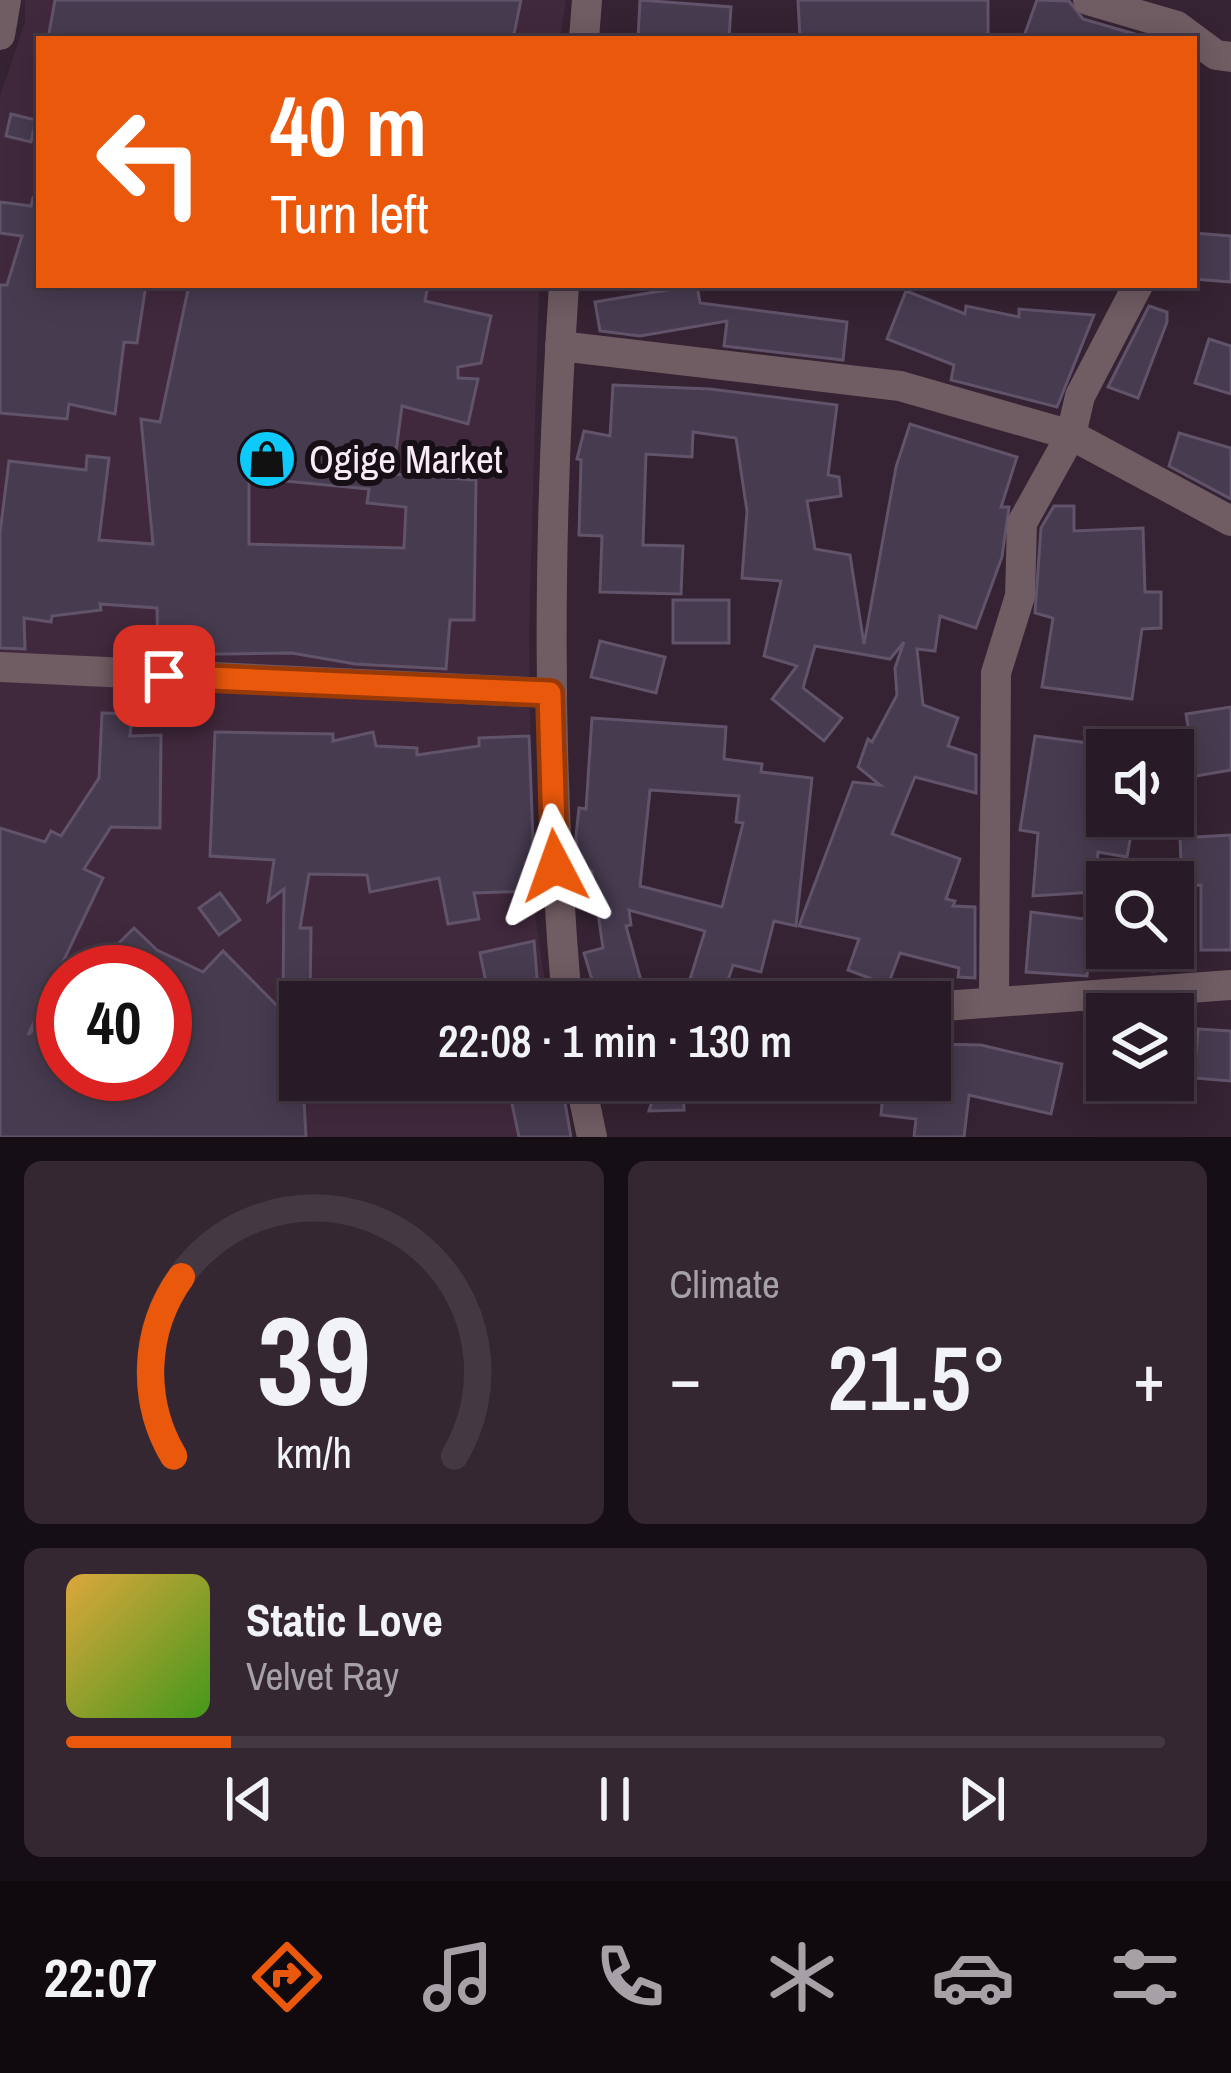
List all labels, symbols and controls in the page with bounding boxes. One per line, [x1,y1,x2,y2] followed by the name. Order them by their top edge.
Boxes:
[270,69,427,182] text: 40 m
[72,84,228,240] icon: left
[270,177,429,250] text: Turn left
[236,428,298,490] shop icon: Ogige Market
[309,433,503,485] place label: Ogige Market
[113,625,215,727] pin
[131,643,197,709] icon: arrive
[1086,729,1194,1101] map controls
[1086,729,1194,837] button: sound
[492,803,618,929] position arrow
[1086,861,1194,969] button: search
[36,945,192,1101] speed limit sign: 40
[1086,993,1194,1101] button: layers
[438,1010,792,1071] text: 22:08 · 1 min · 130 m
[670,1258,780,1310] text: Climate
[257,1276,371,1444] text: 39
[827,1317,1007,1438] text: 21.5°
[670,1333,701,1422] text: −
[1133,1333,1165,1422] text: +
[276,1423,352,1480] text: km/h
[246,1589,443,1650] text: Static Love
[246,1650,399,1702] text: Velvet Ray
[216,1766,282,1832] icon: previous
[582,1766,648,1832] icon: pause
[949,1766,1015,1832] icon: next
[245,1935,329,2019] icon: directions
[416,1935,500,2019] icon: music
[588,1935,672,2019] icon: phone
[760,1935,844,2019] icon: climate
[931,1935,1015,2019] icon: car
[1103,1935,1187,2019] icon: filters
[44,1941,157,2014] text: 22:07

